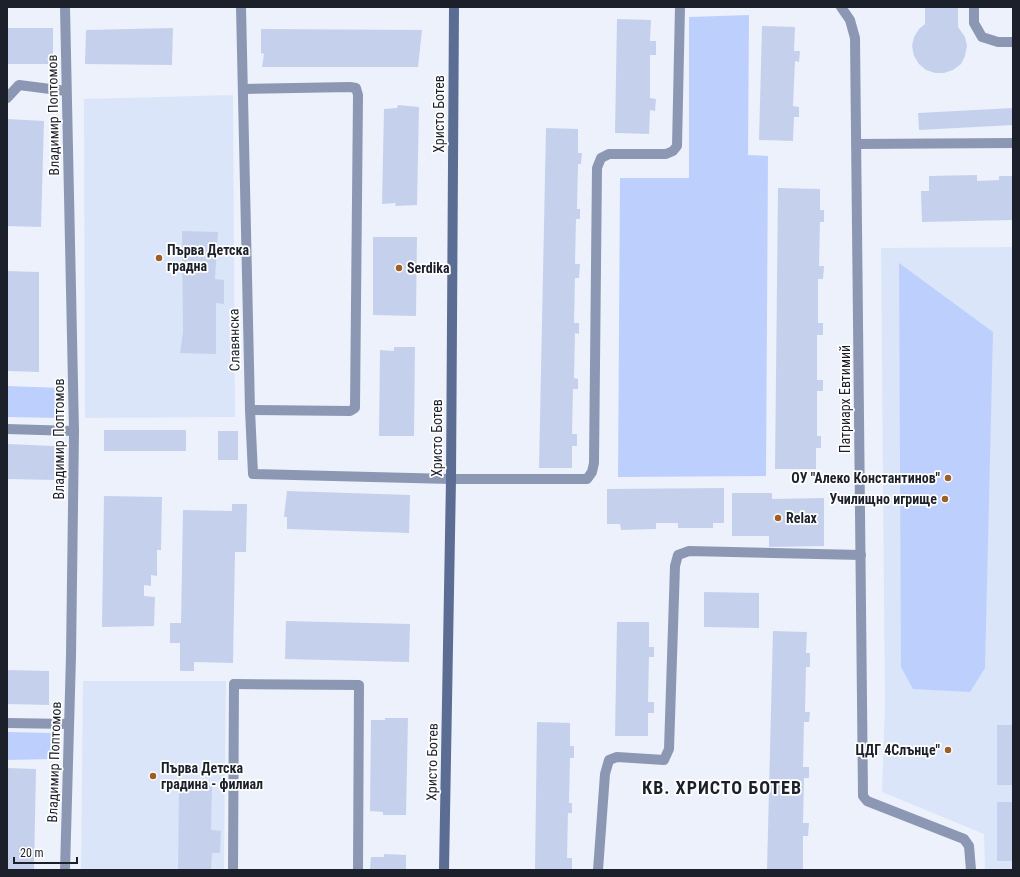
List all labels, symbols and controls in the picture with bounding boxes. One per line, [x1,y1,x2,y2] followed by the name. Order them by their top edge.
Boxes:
[44,54,62,176] street label: Владимир Поптомов
[431,75,447,153] street label: Христо Ботев
[167,242,250,274] place label: Първа Детска градна
[154,253,164,263] marker: Първа Детска градна
[407,260,450,276] place label: Serdika
[394,263,404,273] marker: Serdika
[225,309,243,371] street label: Славянска
[837,345,853,453] street label: Патриарх Евтимий
[51,378,67,500] street label: Владимир Поптомов
[429,399,445,477] street label: Христо Ботев
[791,470,941,486] place label: ОУ "Алеко Константинов"
[943,473,953,483] marker: ОУ "Алеко Константинов"
[829,491,937,507] place label: Училищно игрище
[940,494,950,504] marker: Училищно игрище
[786,510,818,526] place label: Relax
[773,513,783,523] marker: Relax
[44,701,64,823] street label: Владимир Поптомов
[423,723,441,801] street label: Христо Ботев
[856,742,940,758] place label: ЦДГ 4Слънце"
[943,745,953,755] marker: ЦДГ 4Слънце"
[161,760,263,792] place label: Първа Детска градина - филиал
[148,771,158,781] marker: Първа Детска градина - филиал
[642,777,802,798] district label: КВ. ХРИСТО БОТЕВ
[14,839,77,865] scale bar
[20,846,44,860] text: 20 m

